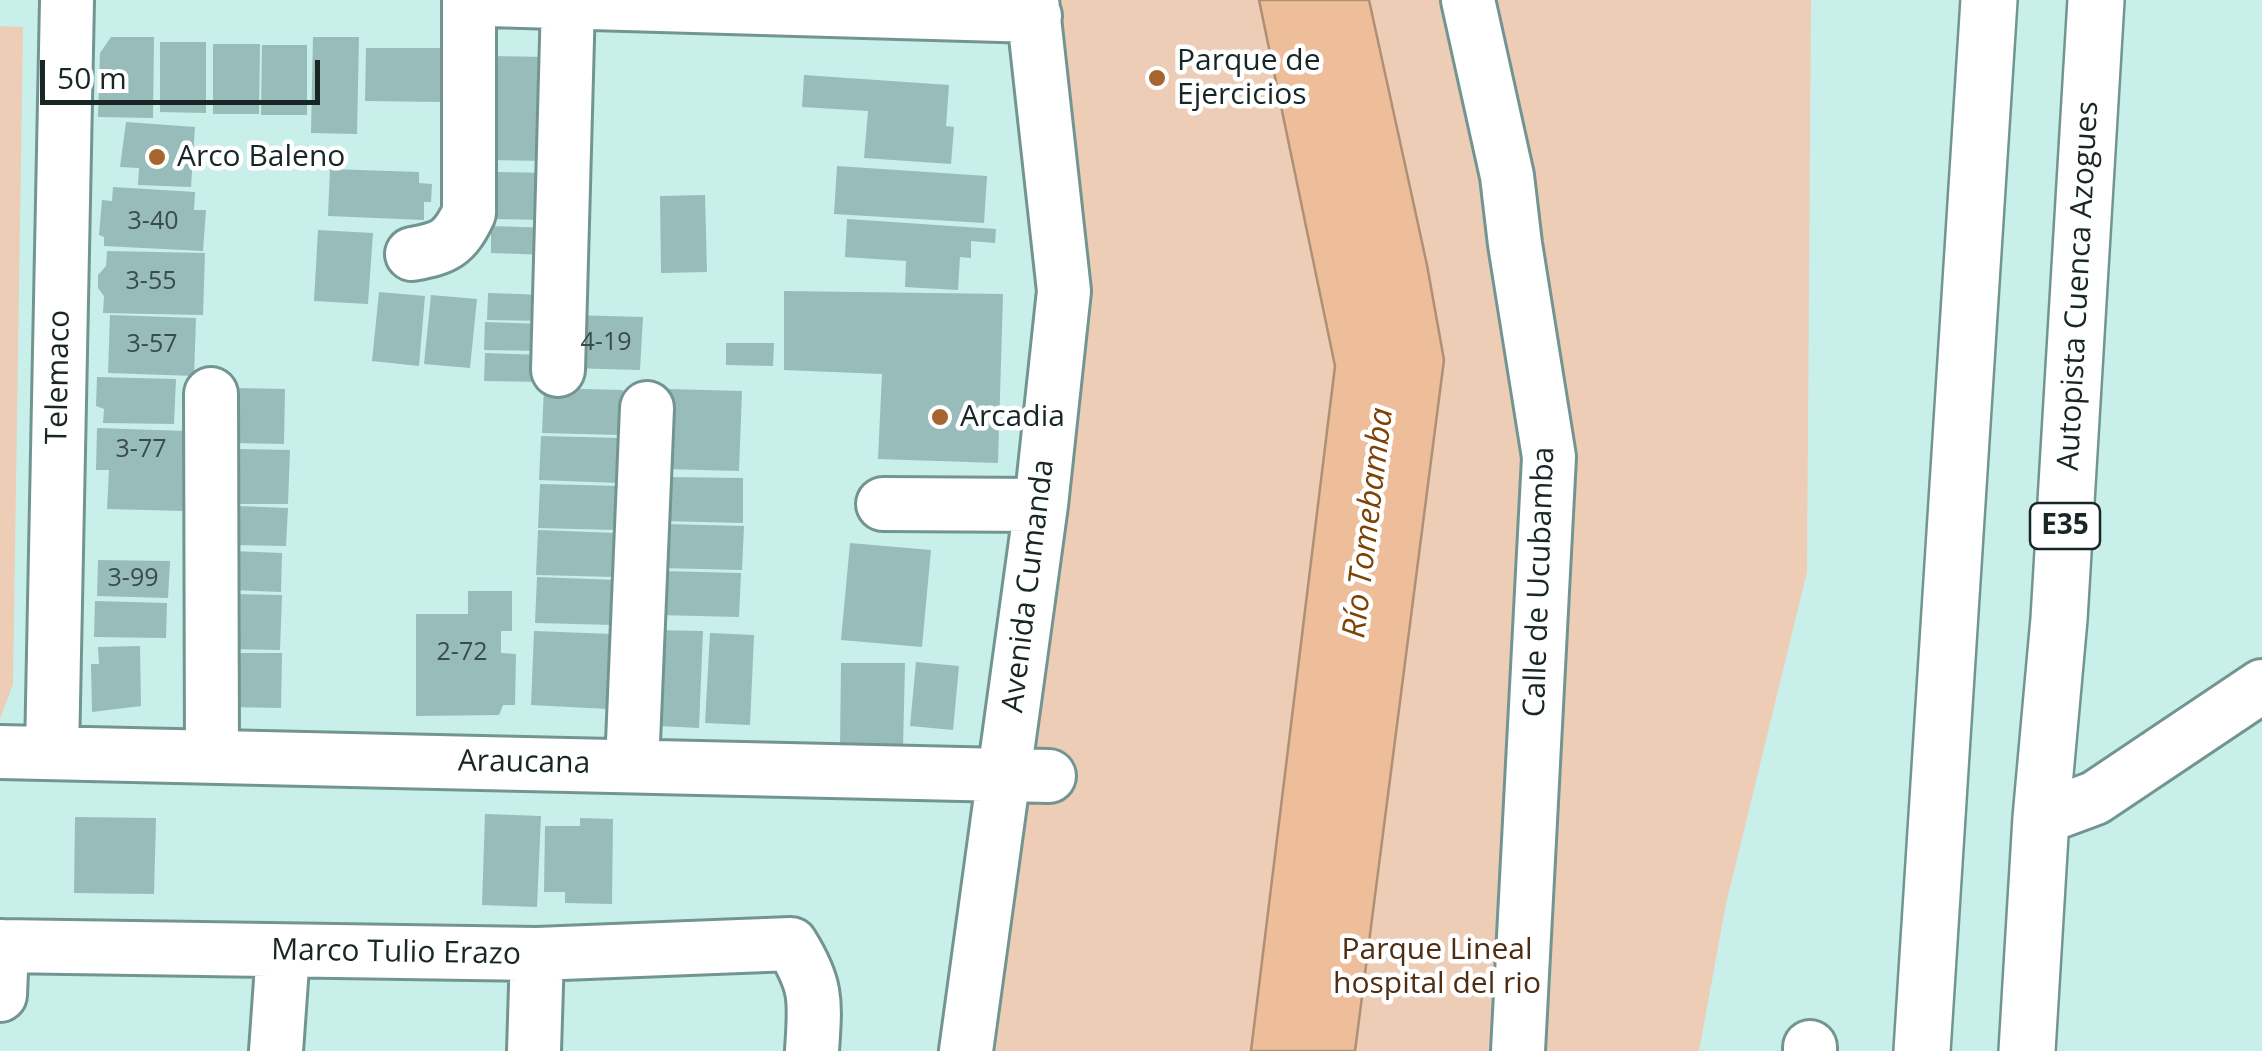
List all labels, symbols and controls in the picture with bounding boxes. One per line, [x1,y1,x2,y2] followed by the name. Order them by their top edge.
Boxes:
[45,40,325,102] scale bar
[1177,43,1321,114] place label: Parque de Ejercicios
[57,57,127,98] text: 50 m
[1146,67,1168,89] marker: Parque de Ejercicios
[2051,100,2107,472] street label: Autopista Cuenca Azogues
[177,139,345,175] place label: Arco Baleno
[146,146,168,168] marker: Arco Baleno
[128,207,178,237] house number: 3-40
[126,267,176,297] house number: 3-55
[40,309,78,445] street label: Telemaco
[581,328,631,358] house number: 4-19
[127,330,177,360] house number: 3-57
[960,399,1065,435] place label: Arcadia
[929,406,951,428] marker: Arcadia
[1336,406,1402,640] water label: Río Tomebamba
[116,435,166,465] house number: 3-77
[1517,446,1563,718] street label: Calle de Ucubamba
[996,457,1062,715] street label: Avenida Cumanda
[2030,503,2100,549] road number: E35
[108,564,158,594] house number: 3-99
[437,638,487,668] house number: 2-72
[457,744,591,782] street label: Araucana
[1333,932,1541,1002] park label: Parque Lineal hospital del rio
[271,933,521,973] street label: Marco Tulio Erazo

